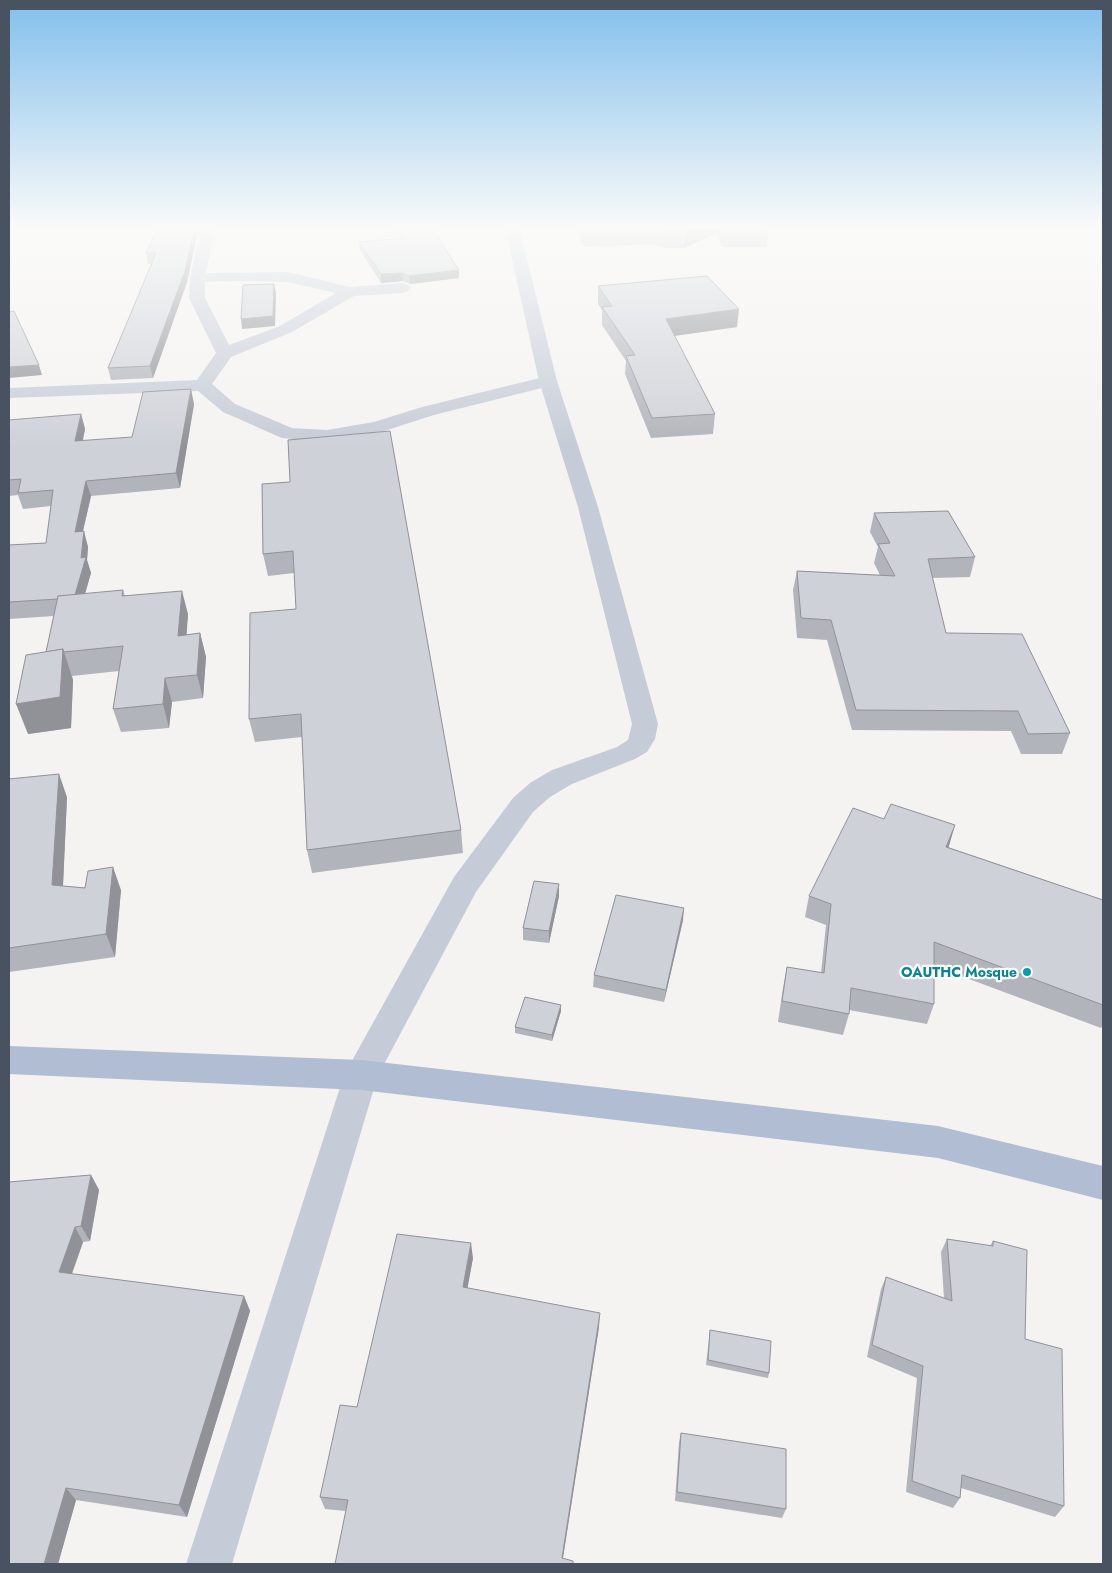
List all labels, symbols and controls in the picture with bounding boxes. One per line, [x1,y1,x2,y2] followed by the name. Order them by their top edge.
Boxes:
[901,962,1017,982] place label: OAUTHC Mosque
[1021,966,1033,978] marker: OAUTHC Mosque

